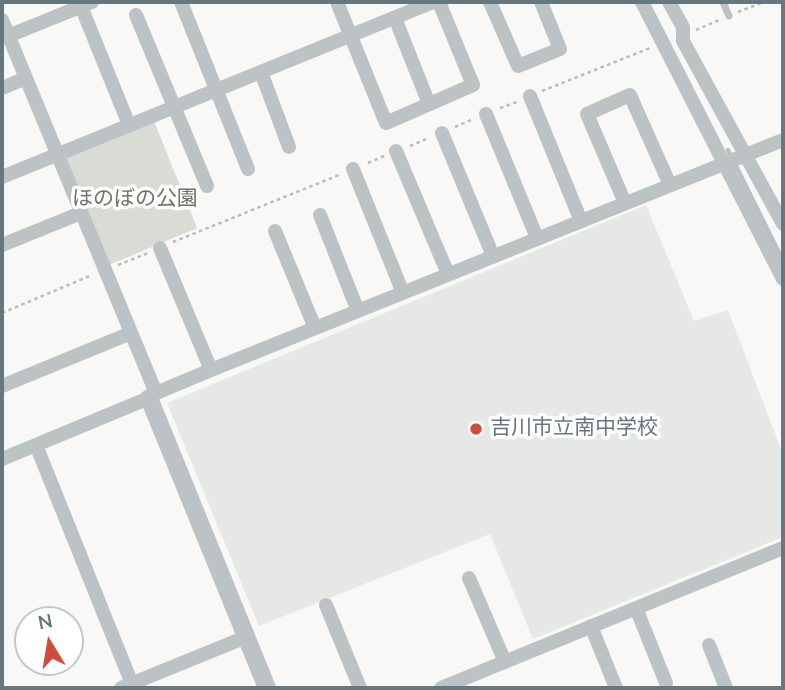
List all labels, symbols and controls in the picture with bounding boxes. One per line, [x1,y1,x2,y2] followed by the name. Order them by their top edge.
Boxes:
[72,187,198,213] park label: ほのぼの公園
[490,416,658,442] place label: 吉川市立南中学校
[468,421,484,437] marker: 吉川市立南中学校
[14,606,84,676] north arrow
[36,608,55,636] text: N

